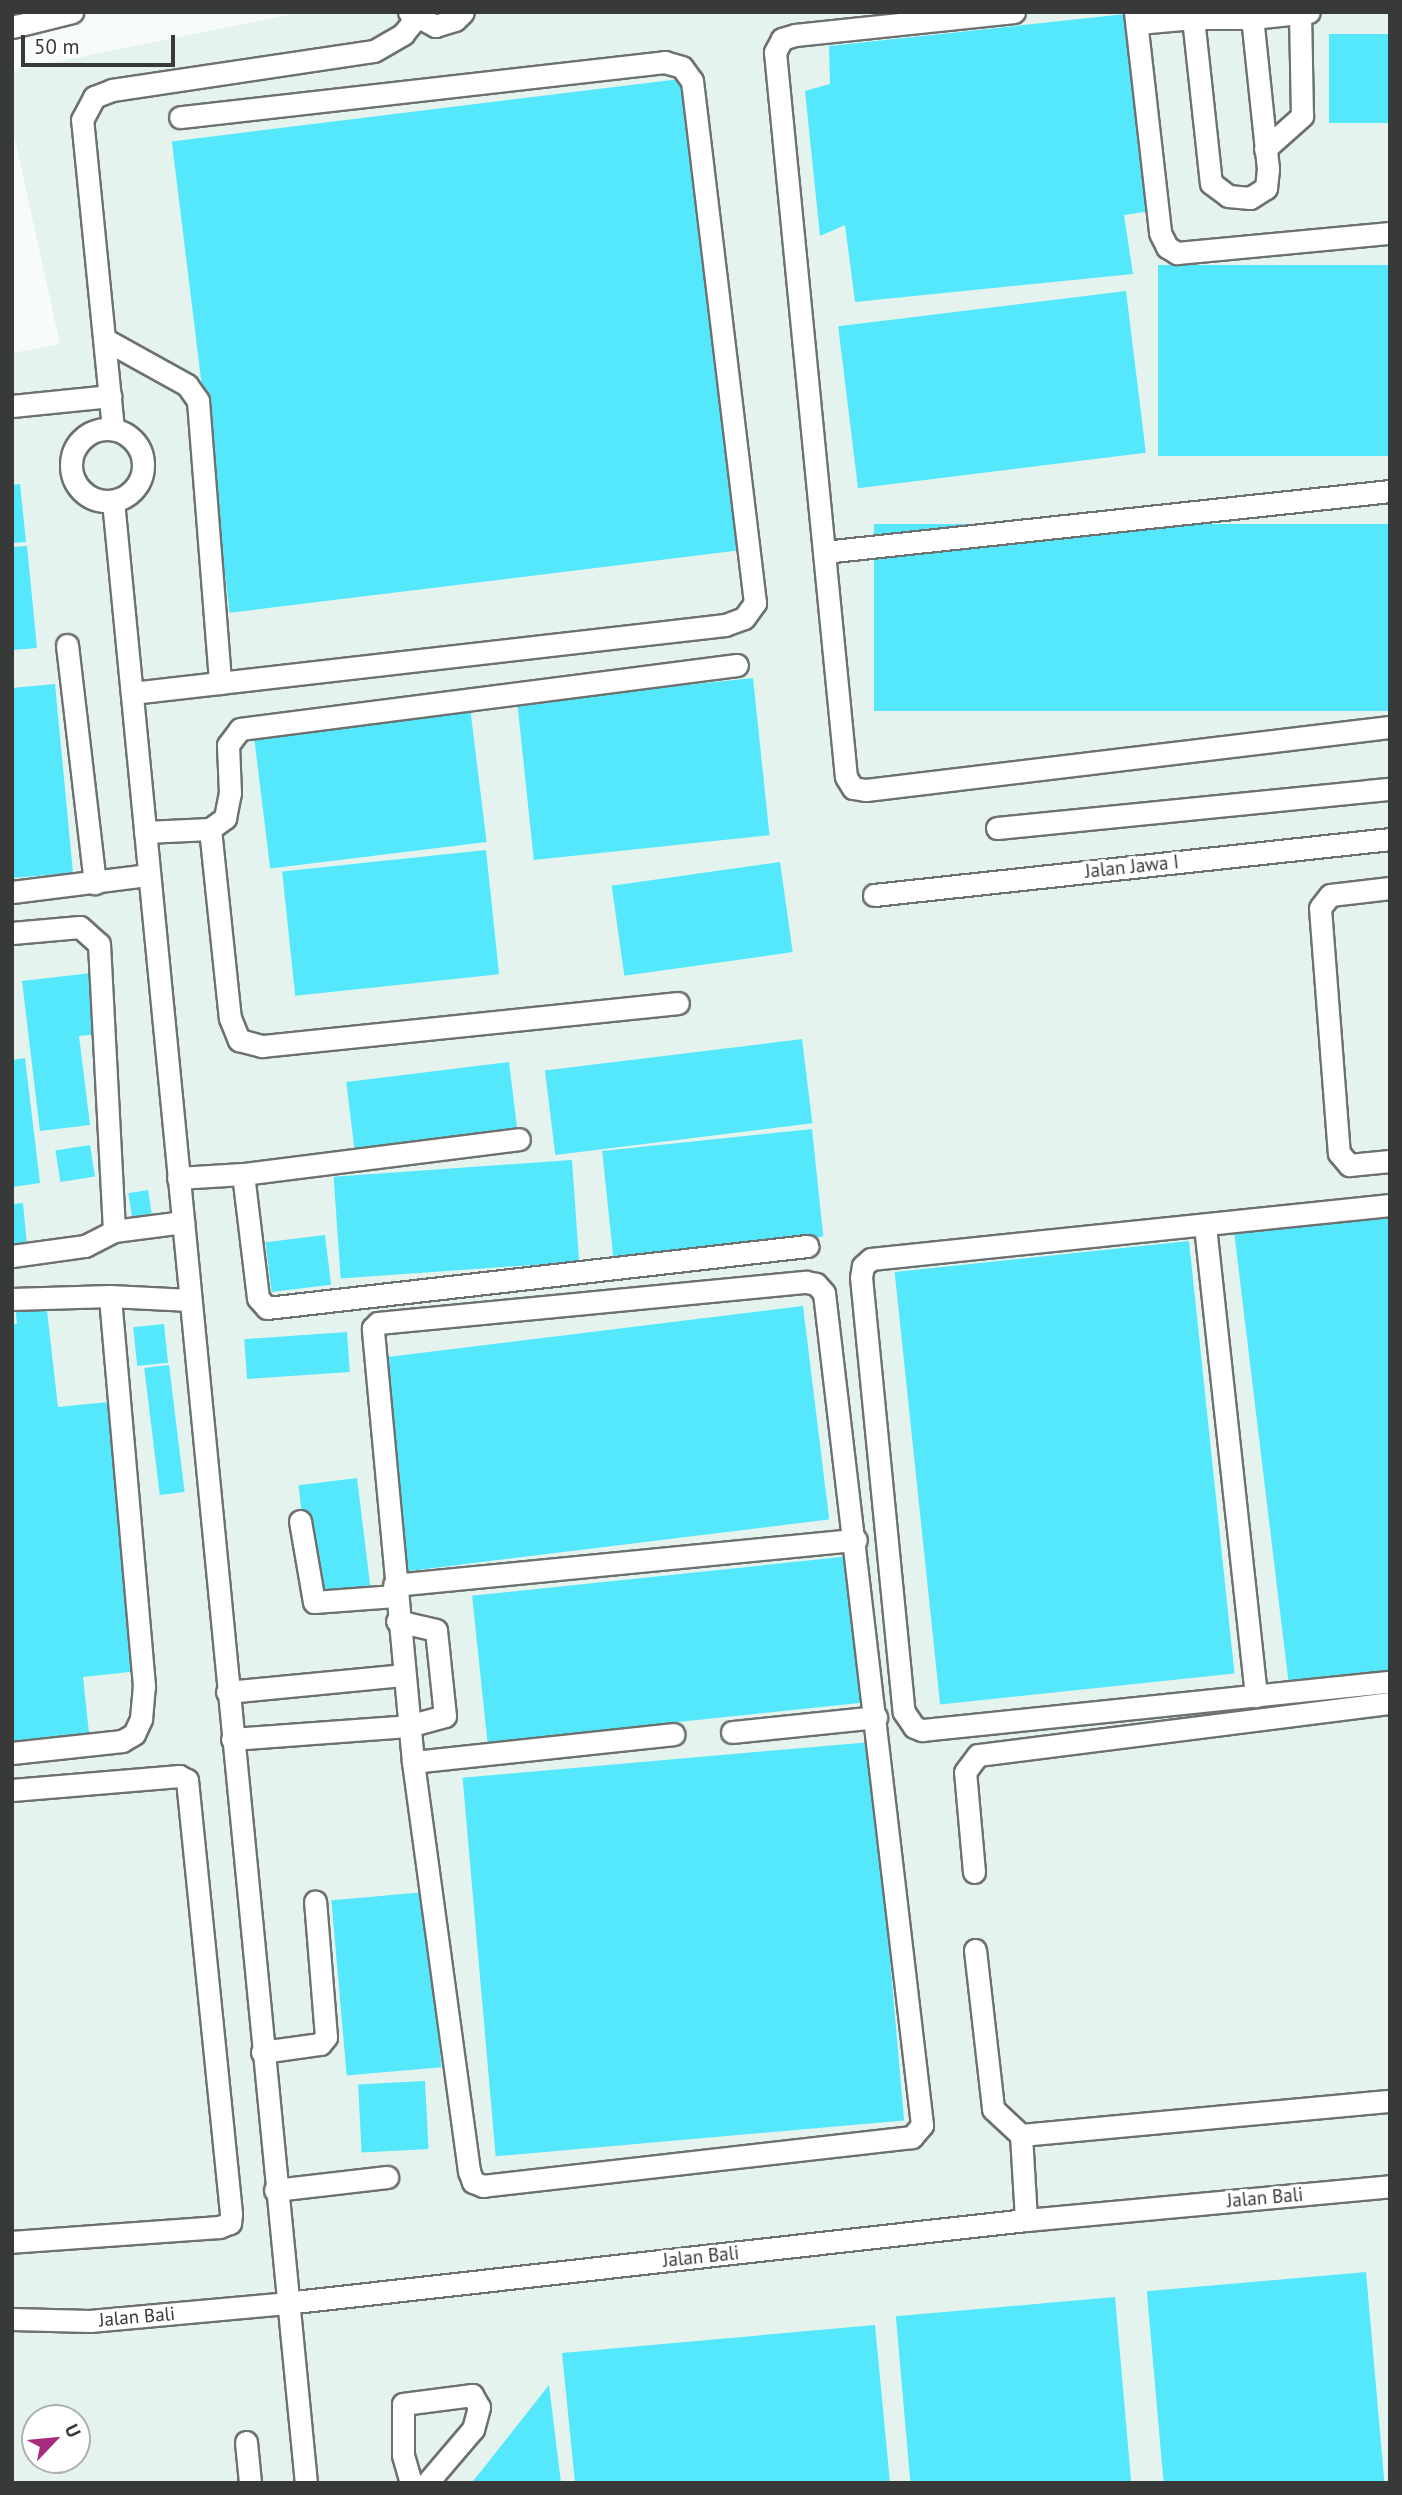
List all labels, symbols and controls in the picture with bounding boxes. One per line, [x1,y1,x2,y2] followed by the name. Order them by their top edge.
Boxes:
[24,21,178,65] scale bar
[34,33,80,60] text: 50 m
[1084,851,1180,883] street label: Jalan Jawa I
[1226,2183,1304,2213] street label: Jalan Bali
[662,2242,740,2272] street label: Jalan Bali
[98,2302,176,2332] street label: Jalan Bali
[21,2404,91,2474] north arrow
[60,2420,86,2441] text: U

